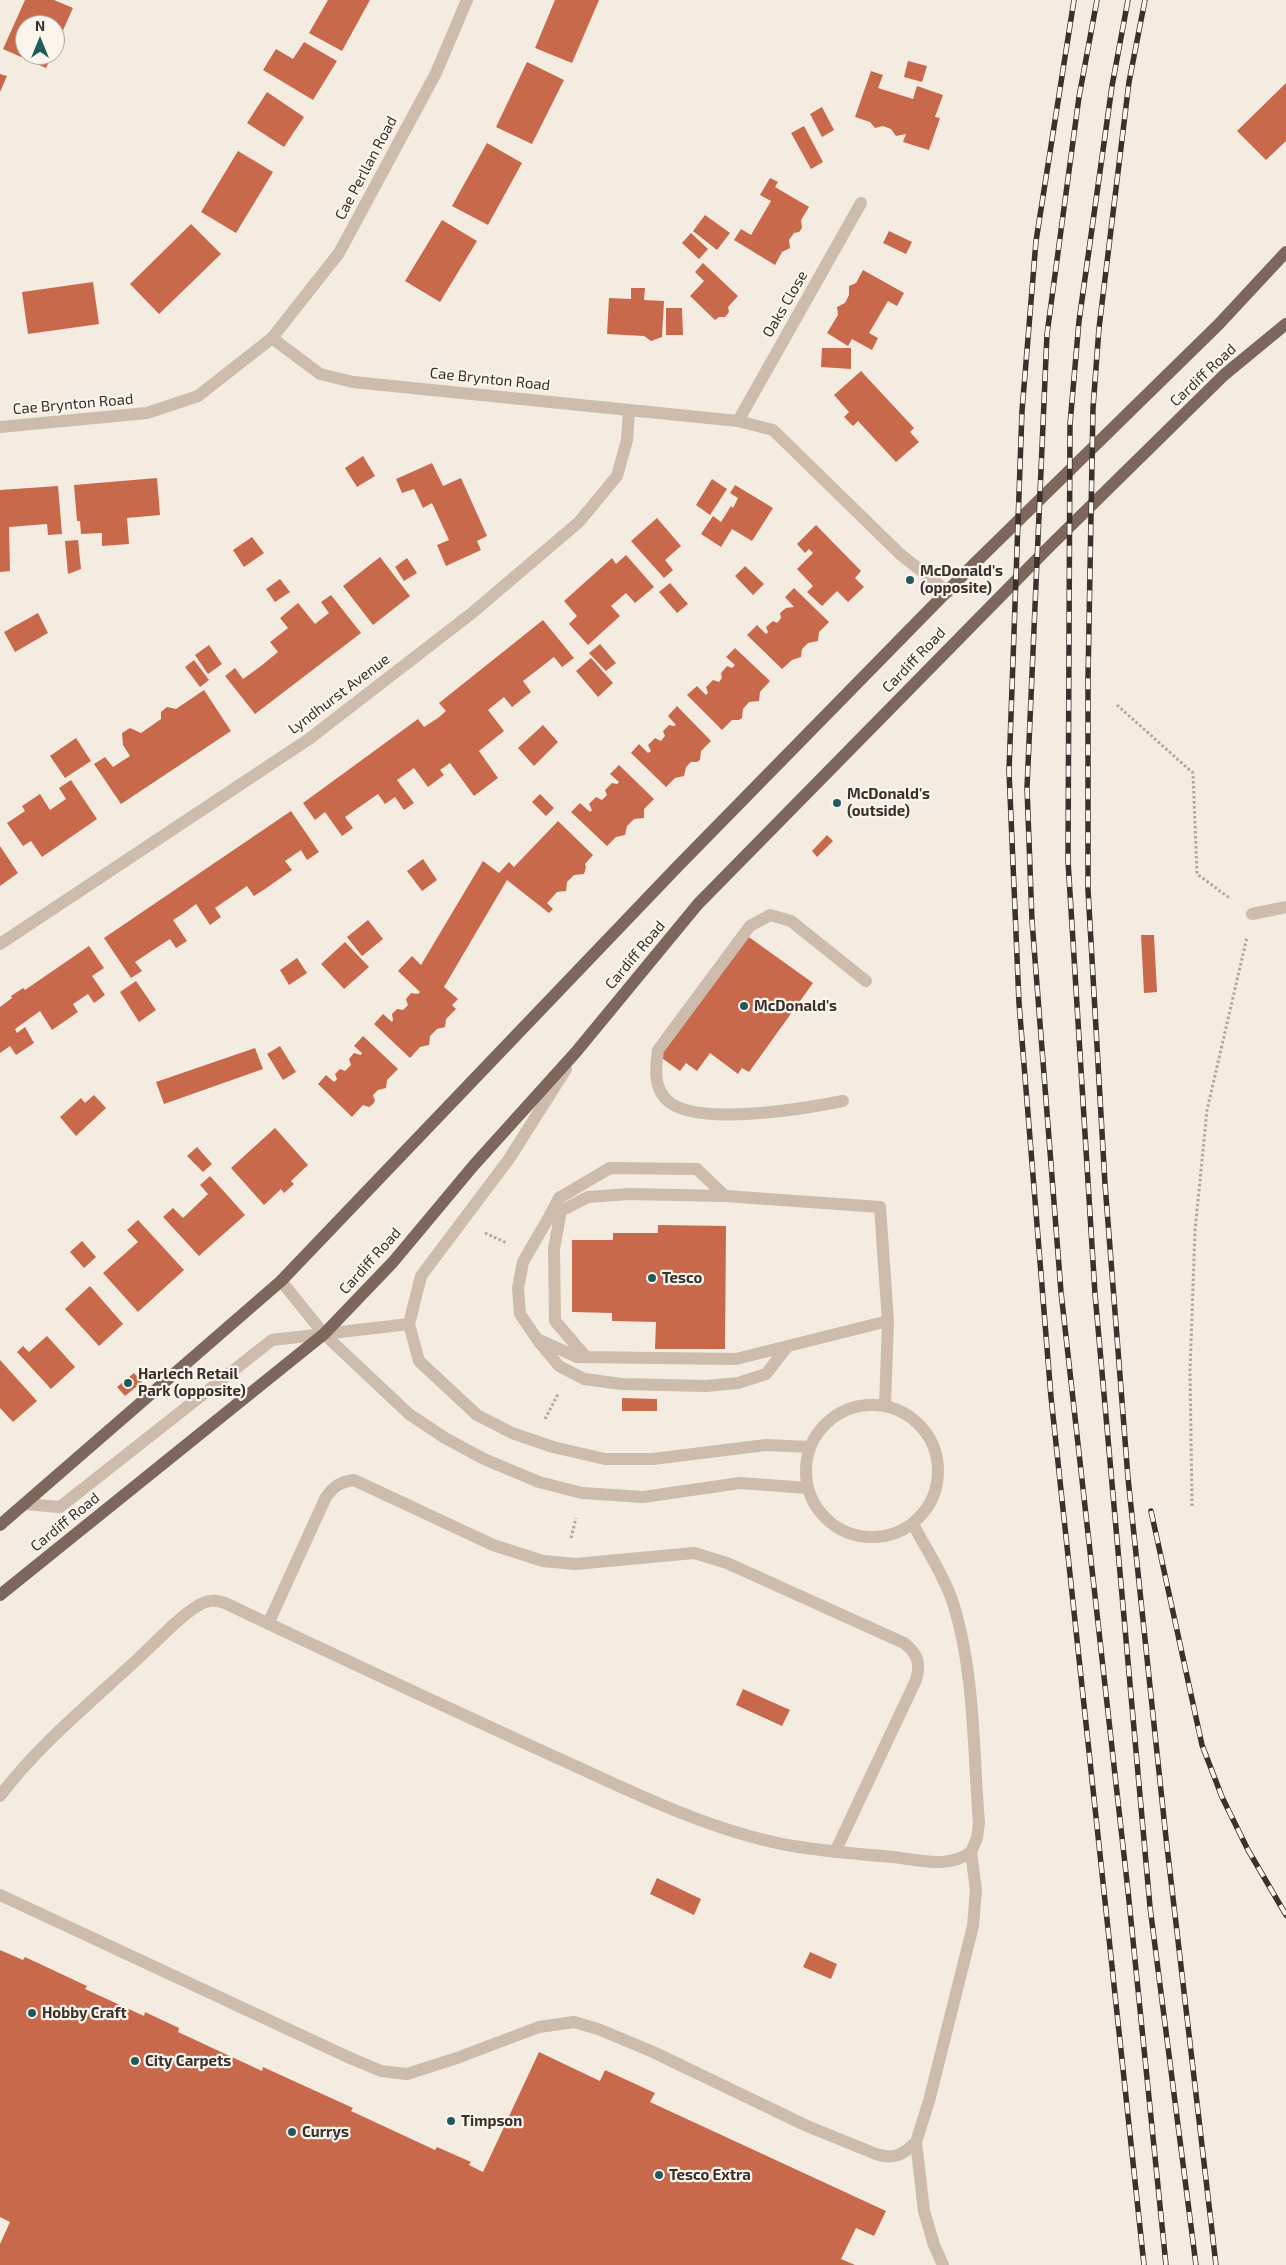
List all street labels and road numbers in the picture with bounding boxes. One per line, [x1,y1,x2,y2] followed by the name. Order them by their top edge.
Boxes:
[331,113,401,223] street label: Cae Perllan Road
[759,267,811,341] street label: Oaks Close
[1166,340,1240,410] street label: Cardiff Road
[429,364,551,394] street label: Cae Brynton Road
[12,390,134,418] street label: Cae Brynton Road
[879,624,949,696] street label: Cardiff Road
[285,650,393,738] street label: Lyndhurst Avenue
[601,917,669,993] street label: Cardiff Road
[335,1224,405,1298] street label: Cardiff Road
[27,1489,103,1555] street label: Cardiff Road

